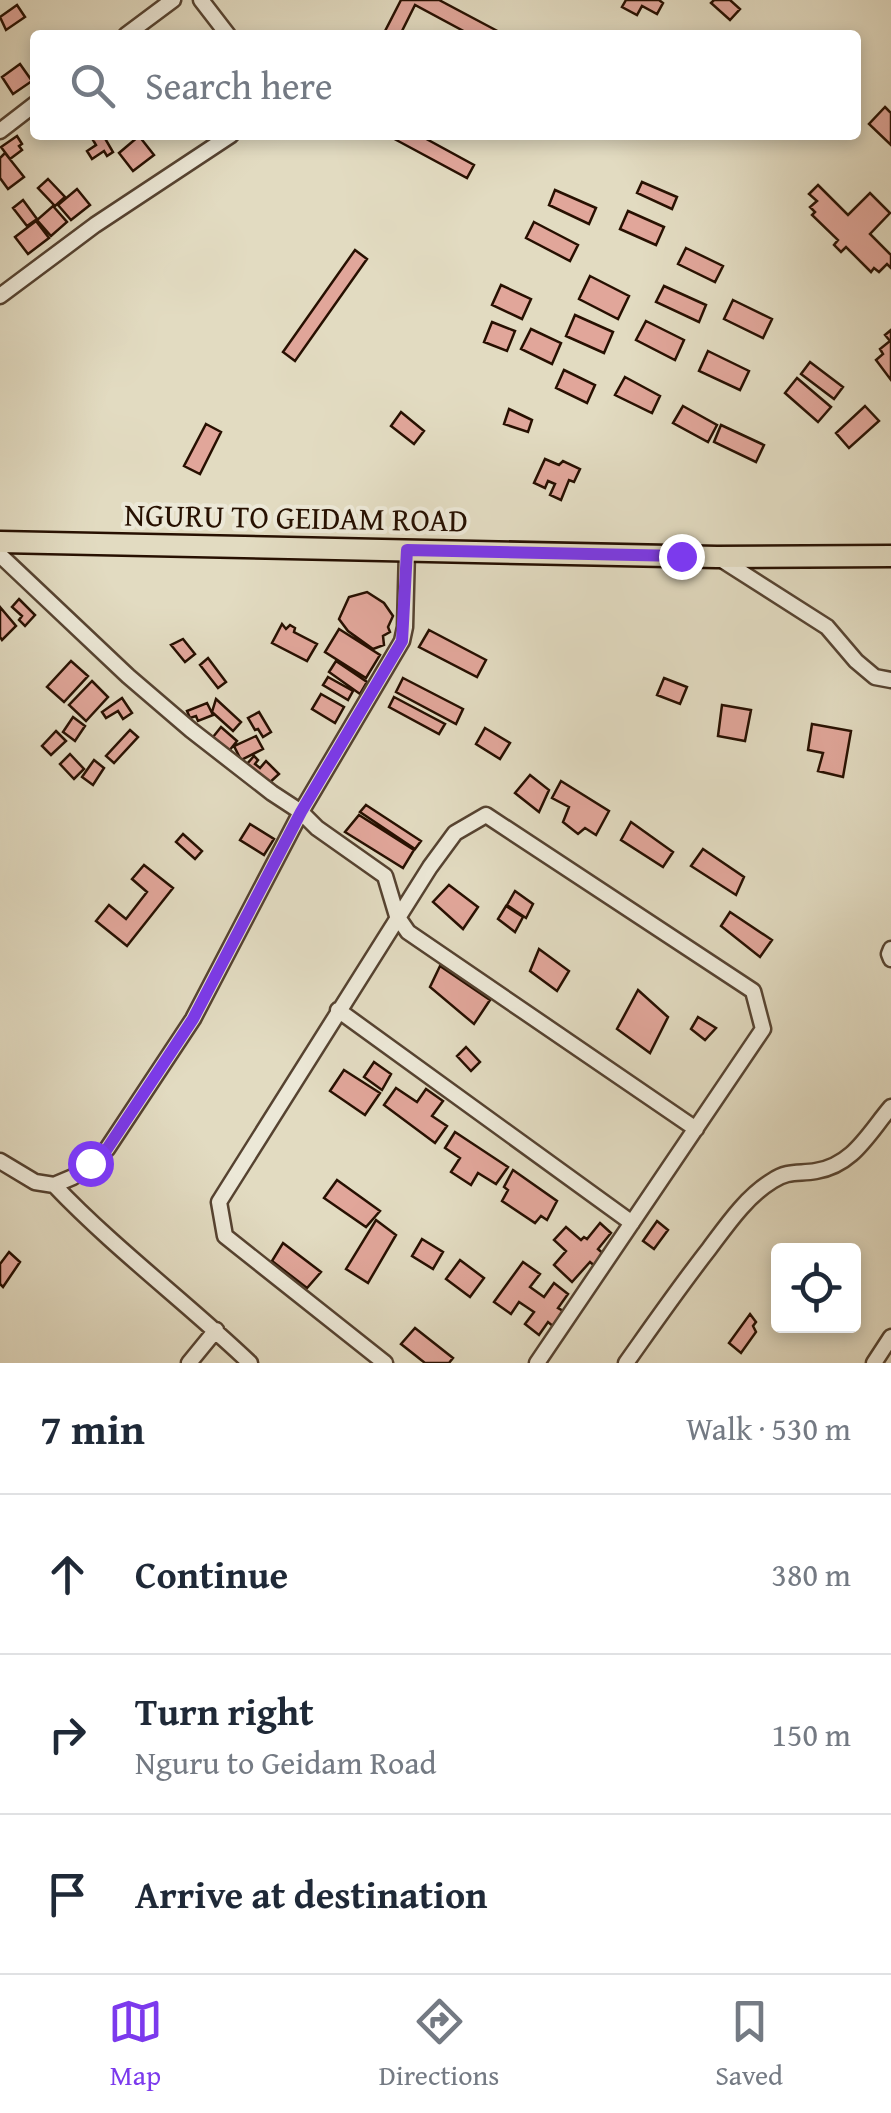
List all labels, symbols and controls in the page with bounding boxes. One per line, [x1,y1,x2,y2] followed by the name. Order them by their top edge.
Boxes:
[30,30,861,140] search box
[145,57,333,113] text: Search here
[65,58,120,113] icon: search
[124,491,468,543] street label: NGURU TO GEIDAM ROAD
[659,534,705,580] route end
[68,1141,114,1187] route start
[771,1243,861,1333] map controls
[771,1243,861,1333] button: locate
[40,1398,145,1459] text: 7 min
[686,1405,851,1452] text: Walk · 530 m
[135,1546,288,1602] text: Continue
[40,1547,95,1602] icon: ahead
[772,1551,851,1598] text: 380 m
[135,1683,314,1739] text: Turn right
[40,1707,95,1762] icon: right
[772,1711,851,1758] text: 150 m
[135,1739,437,1786] text: Nguru to Geidam Road
[135,1866,488,1922] text: Arrive at destination
[40,1867,95,1922] icon: arrive
[108,1994,163,2095] tab: Map
[379,1994,499,2095] tab: Directions
[715,1994,783,2095] tab: Saved

